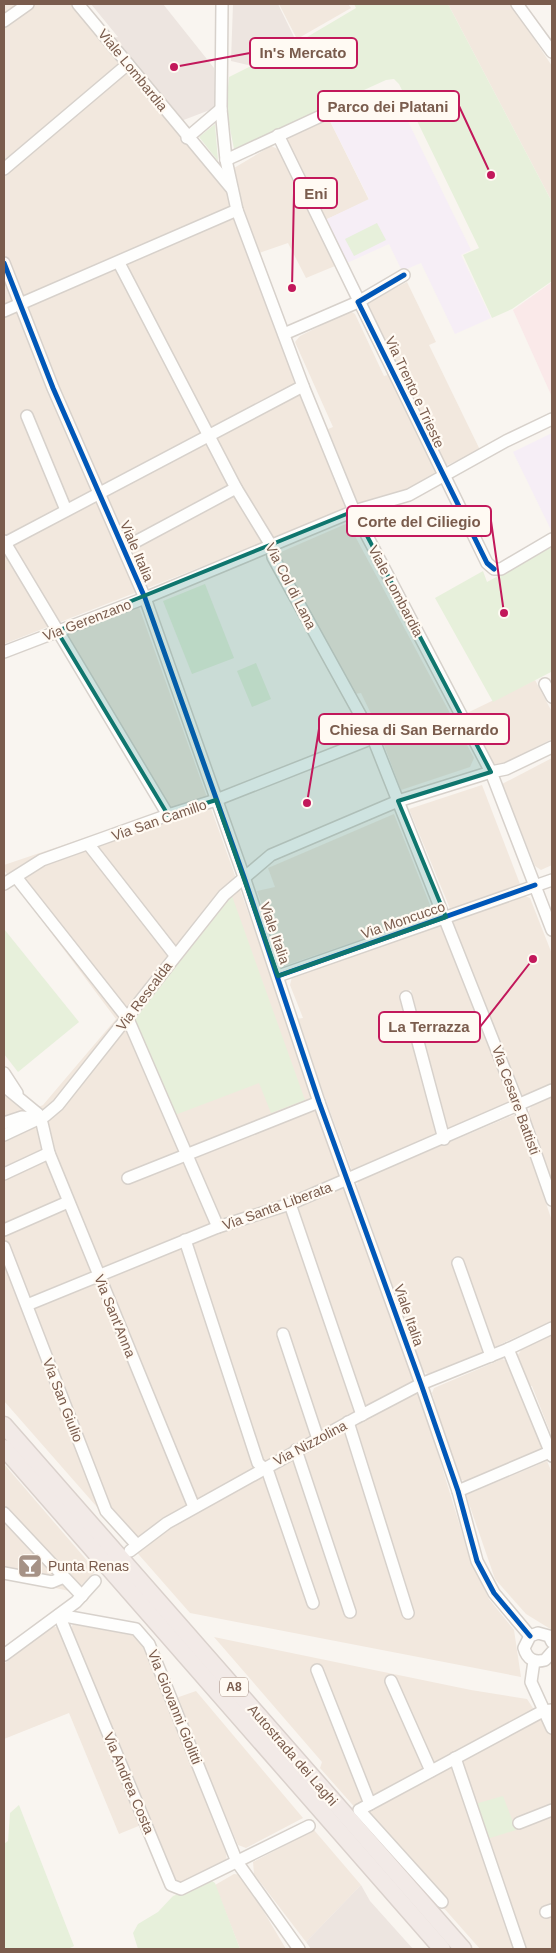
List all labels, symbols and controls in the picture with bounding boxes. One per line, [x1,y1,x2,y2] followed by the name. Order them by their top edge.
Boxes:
[95,26,171,114] street label: Viale Lombardia
[250,38,357,68] callout: In's Mercato
[260,44,346,61] text: In's Mercato
[318,91,459,121] callout: Parco dei Platani
[328,98,448,115] text: Parco dei Platani
[294,178,337,208] callout: Eni
[304,185,328,202] text: Eni
[382,334,448,450] street label: Via Trento e Trieste
[347,506,491,536] callout: Corte del Ciliegio
[357,513,481,530] text: Corte del Ciliegio
[117,518,157,584] street label: Viale Italia
[262,540,320,632] street label: Via Col di Lana
[365,543,427,639] street label: Viale Lombardia
[41,596,134,644] street label: Via Gerenzano
[319,714,509,744] callout: Chiesa di San Bernardo
[329,721,499,738] text: Chiesa di San Bernardo
[109,796,209,844] street label: Via San Camillo
[359,898,447,942] street label: Via Moncucco
[257,900,293,966] street label: Viale Italia
[113,958,175,1034] street label: Via Rescalda
[379,1012,480,1042] callout: La Terrazza
[388,1018,470,1035] text: La Terrazza
[489,1043,543,1157] street label: Via Cesare Battisti
[220,1179,334,1233] street label: Via Santa Liberata
[91,1272,139,1360] street label: Via Sant'Anna
[391,1282,427,1348] street label: Viale Italia
[40,1356,86,1444] street label: Via San Giulio
[271,1417,350,1469] street label: Via Nizzolina
[17,1553,43,1579] bar icon: Punta Renas
[48,1558,129,1574] place label: Punta Renas
[145,1647,205,1767] street label: Via Giovanni Giolitti
[220,1678,248,1696] road number: A8
[245,1701,341,1809] street label: Autostrada dei Laghi
[100,1730,158,1836] street label: Via Andrea Costa

